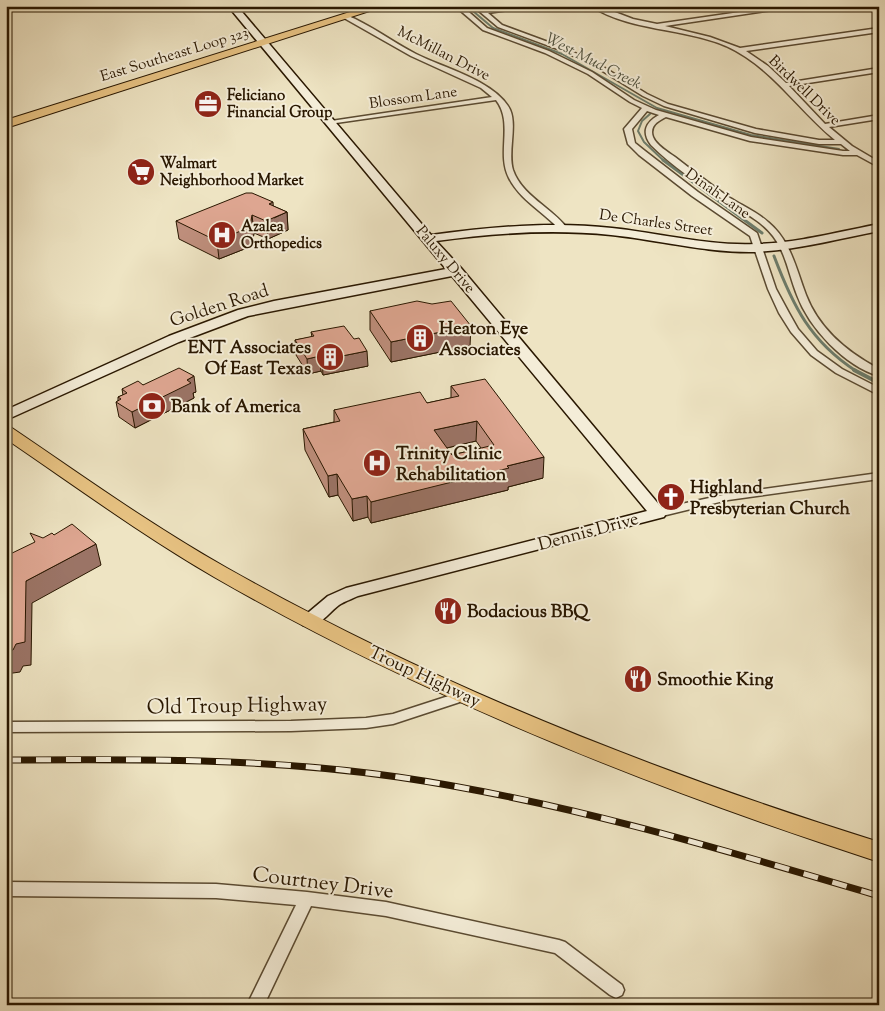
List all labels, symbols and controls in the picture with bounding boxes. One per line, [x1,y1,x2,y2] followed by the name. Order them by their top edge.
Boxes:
[393,22,493,87] street label: McMillan Drive
[98,23,251,88] street label: East Southeast Loop 323
[541,28,645,96] water label: West Mud Creek
[763,51,845,131] street label: Birdwell Drive
[368,82,459,115] street label: Blossom Lane
[227,86,333,124] place label: Feliciano Financial Group
[193,89,223,119] office icon: Feliciano Financial Group
[160,154,304,192] place label: Walmart Neighborhood Market
[126,157,156,187] supermarket icon: Walmart Neighborhood Market
[680,164,754,225] street label: Dinah Lane
[598,205,714,242] street label: De Charles Street
[241,217,322,255] place label: Azalea Orthopedics
[207,220,237,250] hospital icon: Azalea Orthopedics
[410,222,479,298] street label: Paluxy Drive
[167,279,272,335] street label: Golden Road
[439,317,529,364] place label: Heaton Eye Associates
[405,323,435,353] building icon: Heaton Eye Associates
[188,336,311,383] place label: ENT Associates Of East Texas
[315,342,345,372] building icon: ENT Associates Of East Texas
[137,391,167,421] bank icon: Bank of America
[171,395,301,421] place label: Bank of America
[396,442,507,489] place label: Trinity Clinic Rehabilitation
[362,448,392,478] hospital icon: Trinity Clinic Rehabilitation
[690,476,850,523] place label: Highland Presbyterian Church
[656,482,686,512] church icon: Highland Presbyterian Church
[535,507,642,559] street label: Dennis Drive
[433,596,463,626] restaurant icon: Bodacious BBQ
[467,600,591,626] place label: Bodacious BBQ
[364,641,484,715] street label: Troup Highway
[623,664,653,694] restaurant icon: Smoothie King
[657,668,774,694] place label: Smoothie King
[146,690,328,724] street label: Old Troup Highway
[250,860,395,908] street label: Courtney Drive

